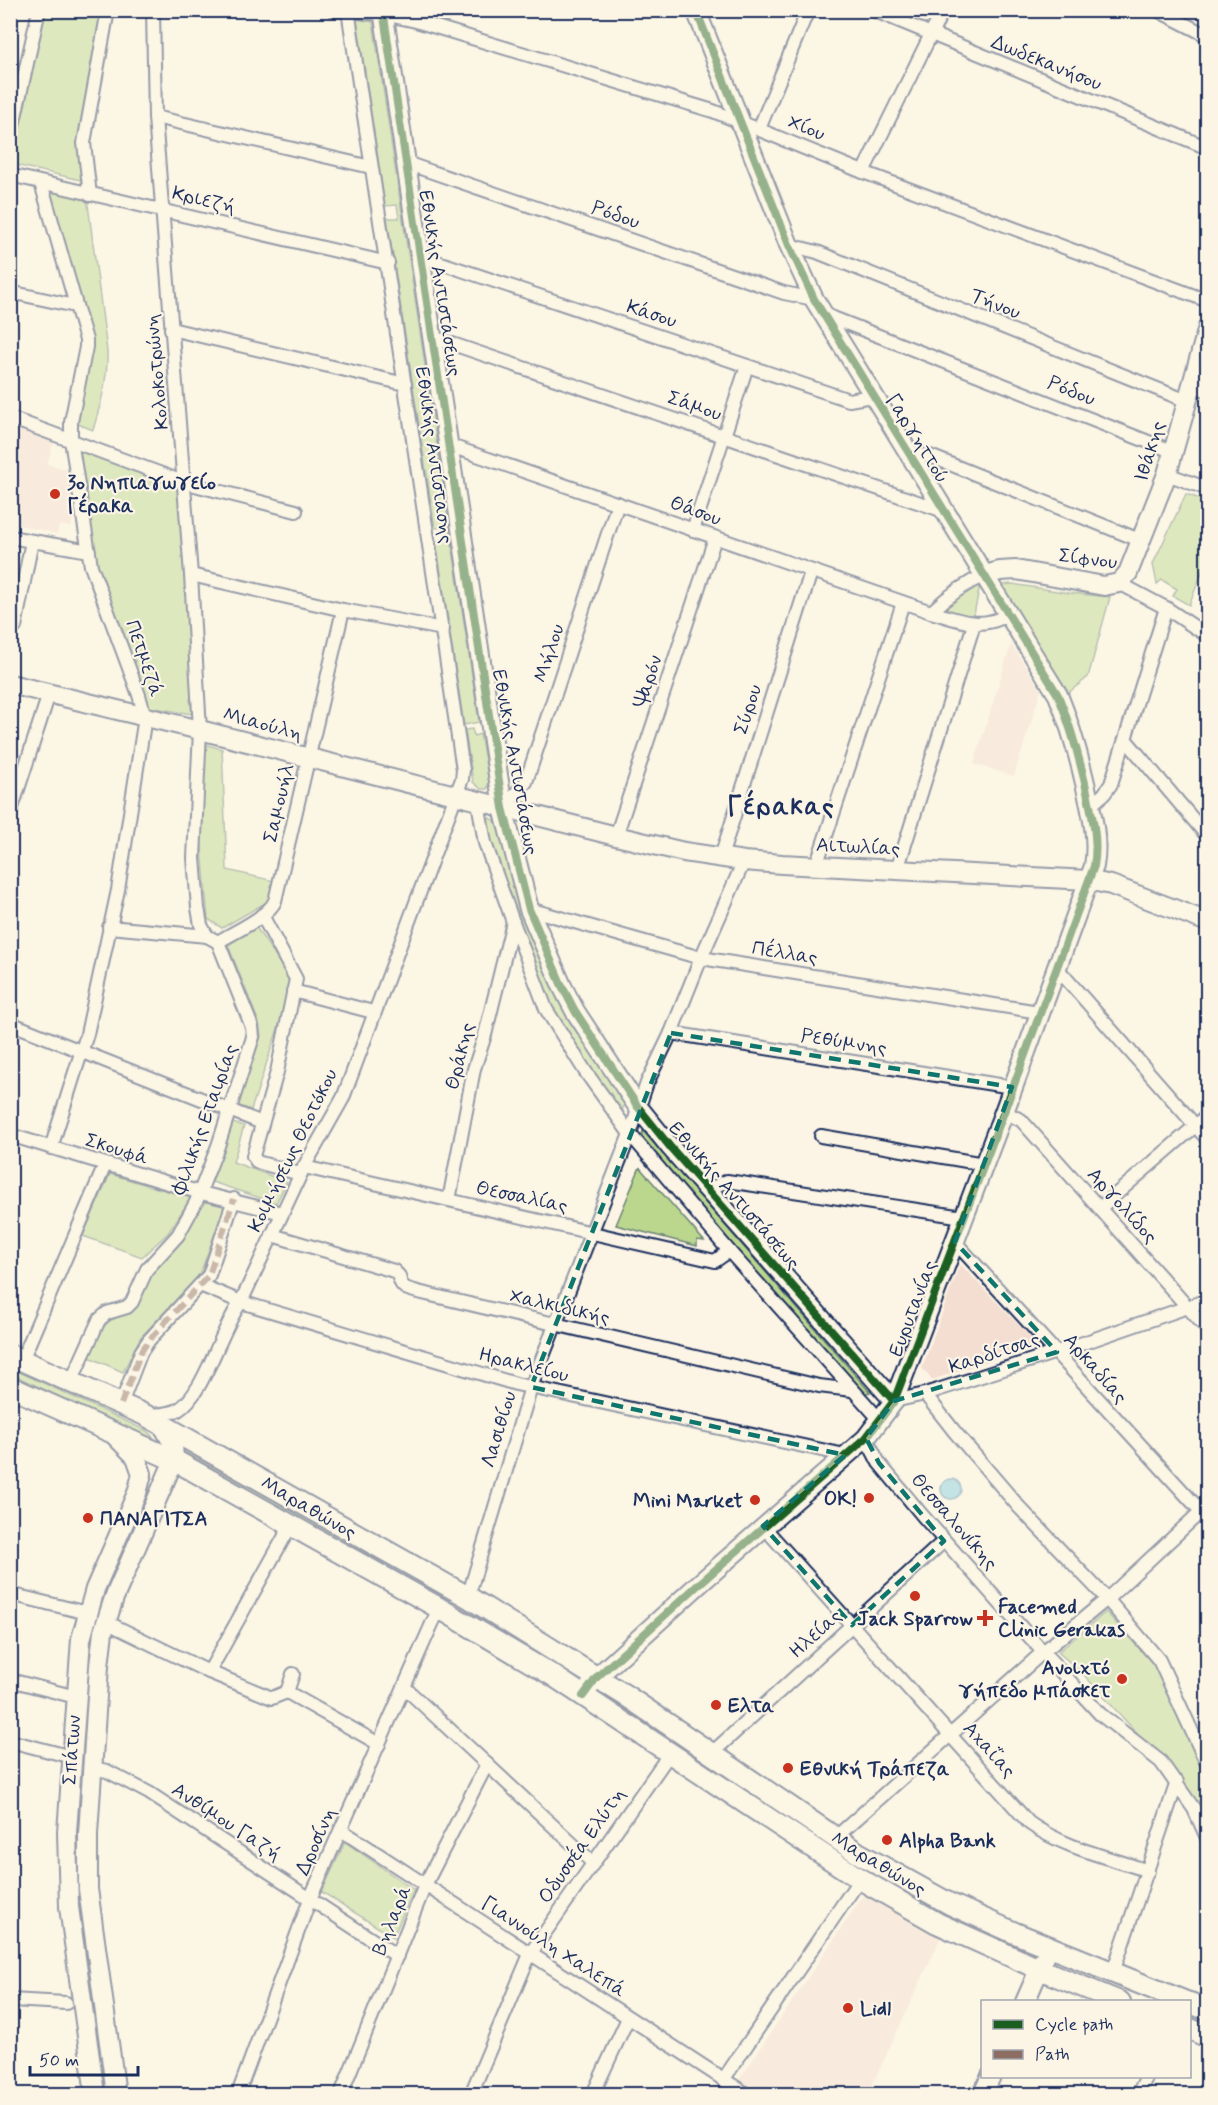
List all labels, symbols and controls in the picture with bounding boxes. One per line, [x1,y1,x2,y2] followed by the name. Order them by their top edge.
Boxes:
[987,29,1106,98] street label: Δωδεκανήσου
[784,109,829,148] street label: Χίου
[169,180,238,221] street label: Κριεζή
[411,188,468,379] street label: Εθνικής Αντιστάσεως
[588,195,643,236] street label: Ρόδου
[966,282,1025,327] street label: Τήνου
[623,294,680,335] street label: Κάσου
[139,313,176,431] street label: Κολοκοτρώνη
[408,365,459,546] street label: Εθνικής Αντίστασης
[1044,370,1099,413] street label: Ρόδου
[664,385,725,428] street label: Σάμου
[879,389,955,489] street label: Γαργηττού
[1128,418,1172,485] street label: Ιθάκης
[67,470,216,520] place label: 3ο Νηπιαγωγείο Γέρακα
[48,487,62,501] marker: 3ο Νηπιαγωγείο Γέρακα
[666,490,725,533] street label: Θάσου
[1057,542,1119,576] street label: Σίφνου
[118,617,169,701] street label: Πετμεζά
[527,621,572,686] street label: Μήλου
[627,652,670,712] street label: Ψαρόν
[485,667,544,858] street label: Εθνικής Αντιστάσεως
[728,681,769,738] street label: Σύρου
[220,701,305,748] street label: Μιαούλη
[257,761,302,845] street label: Σαμουήλ
[727,789,835,824] district label: Γέρακας
[815,832,901,863] street label: Αιτωλίας
[750,935,820,972] street label: Πέλλας
[439,1020,482,1093] street label: Θράκης
[799,1022,889,1063] street label: Ρεθύμνης
[165,1040,245,1199] street label: Φιλικής Εταιρίας
[242,1064,345,1237] street label: Κοιμήσεως Θεοτόκου
[662,1116,806,1276] street label: Εθνικής Αντιστάσεως
[82,1127,152,1172] street label: Σκουφά
[1080,1162,1163,1250] street label: Αργολίδος
[473,1175,570,1220] street label: Θεσσαλίας
[883,1256,944,1361] street label: Ευρυτανίας
[507,1283,613,1332] street label: Χαλκιδικής
[945,1326,1044,1381] street label: Καρδίτσας
[1057,1328,1133,1410] street label: Αρκαδίας
[476,1341,571,1390] street label: Ηρακλείου
[475,1388,524,1471] street label: Λασιθίου
[904,1468,1004,1577] street label: Θεσσαλονίκης
[255,1470,361,1547] street label: Μαραθώνος
[824,1486,857,1513] place label: OK!
[633,1488,744,1515] place label: Mini Market
[862,1491,876,1505] marker: OK!
[748,1493,762,1507] marker: Mini Market
[100,1506,208,1533] place label: ΠΑΝΑΓΙΤΣΑ
[81,1511,95,1525] marker: ΠΑΝΑΓΙΤΣΑ
[908,1589,922,1603] marker: Jack Sparrow
[998,1594,1125,1644] place label: Facemed Clinic Gerakas
[784,1603,848,1665] street label: Ηλείας
[857,1606,973,1633] place label: Jack Sparrow
[976,1609,994,1627] marker: Facemed Clinic Gerakas
[958,1655,1111,1705] place label: Ανοιχτό γήπεδο μπάσκετ
[1115,1672,1129,1686] marker: Ανοιχτό γήπεδο μπάσκετ
[728,1693,775,1720] place label: Ελτα
[709,1698,723,1712] marker: Ελτα
[57,1714,88,1786] street label: Σπάτων
[956,1716,1022,1784] street label: Αχαΐας
[800,1756,950,1783] place label: Εθνική Τράπεζα
[781,1761,795,1775] marker: Εθνική Τράπεζα
[166,1777,286,1868] street label: Ανθίμου Γαζή
[532,1782,632,1909] street label: Οδυσσέα Ελύτη
[289,1803,343,1880] street label: Δροσίνη
[826,1825,931,1903] street label: Μαραθώνος
[899,1828,996,1855] place label: Alpha Bank
[880,1833,894,1847] marker: Alpha Bank
[366,1881,419,1960] street label: Βηλαρά
[476,1890,631,2004] street label: Γιαννούλη Χαλεπά
[860,1996,891,2023] place label: Lidl
[981,2000,1191,2078] legend
[841,2001,855,2015] marker: Lidl
[1035,2013,1113,2037] text: Cycle path
[30,2039,138,2077] scale bar
[1035,2043,1070,2067] text: Path
[39,2049,79,2073] text: 50 m

